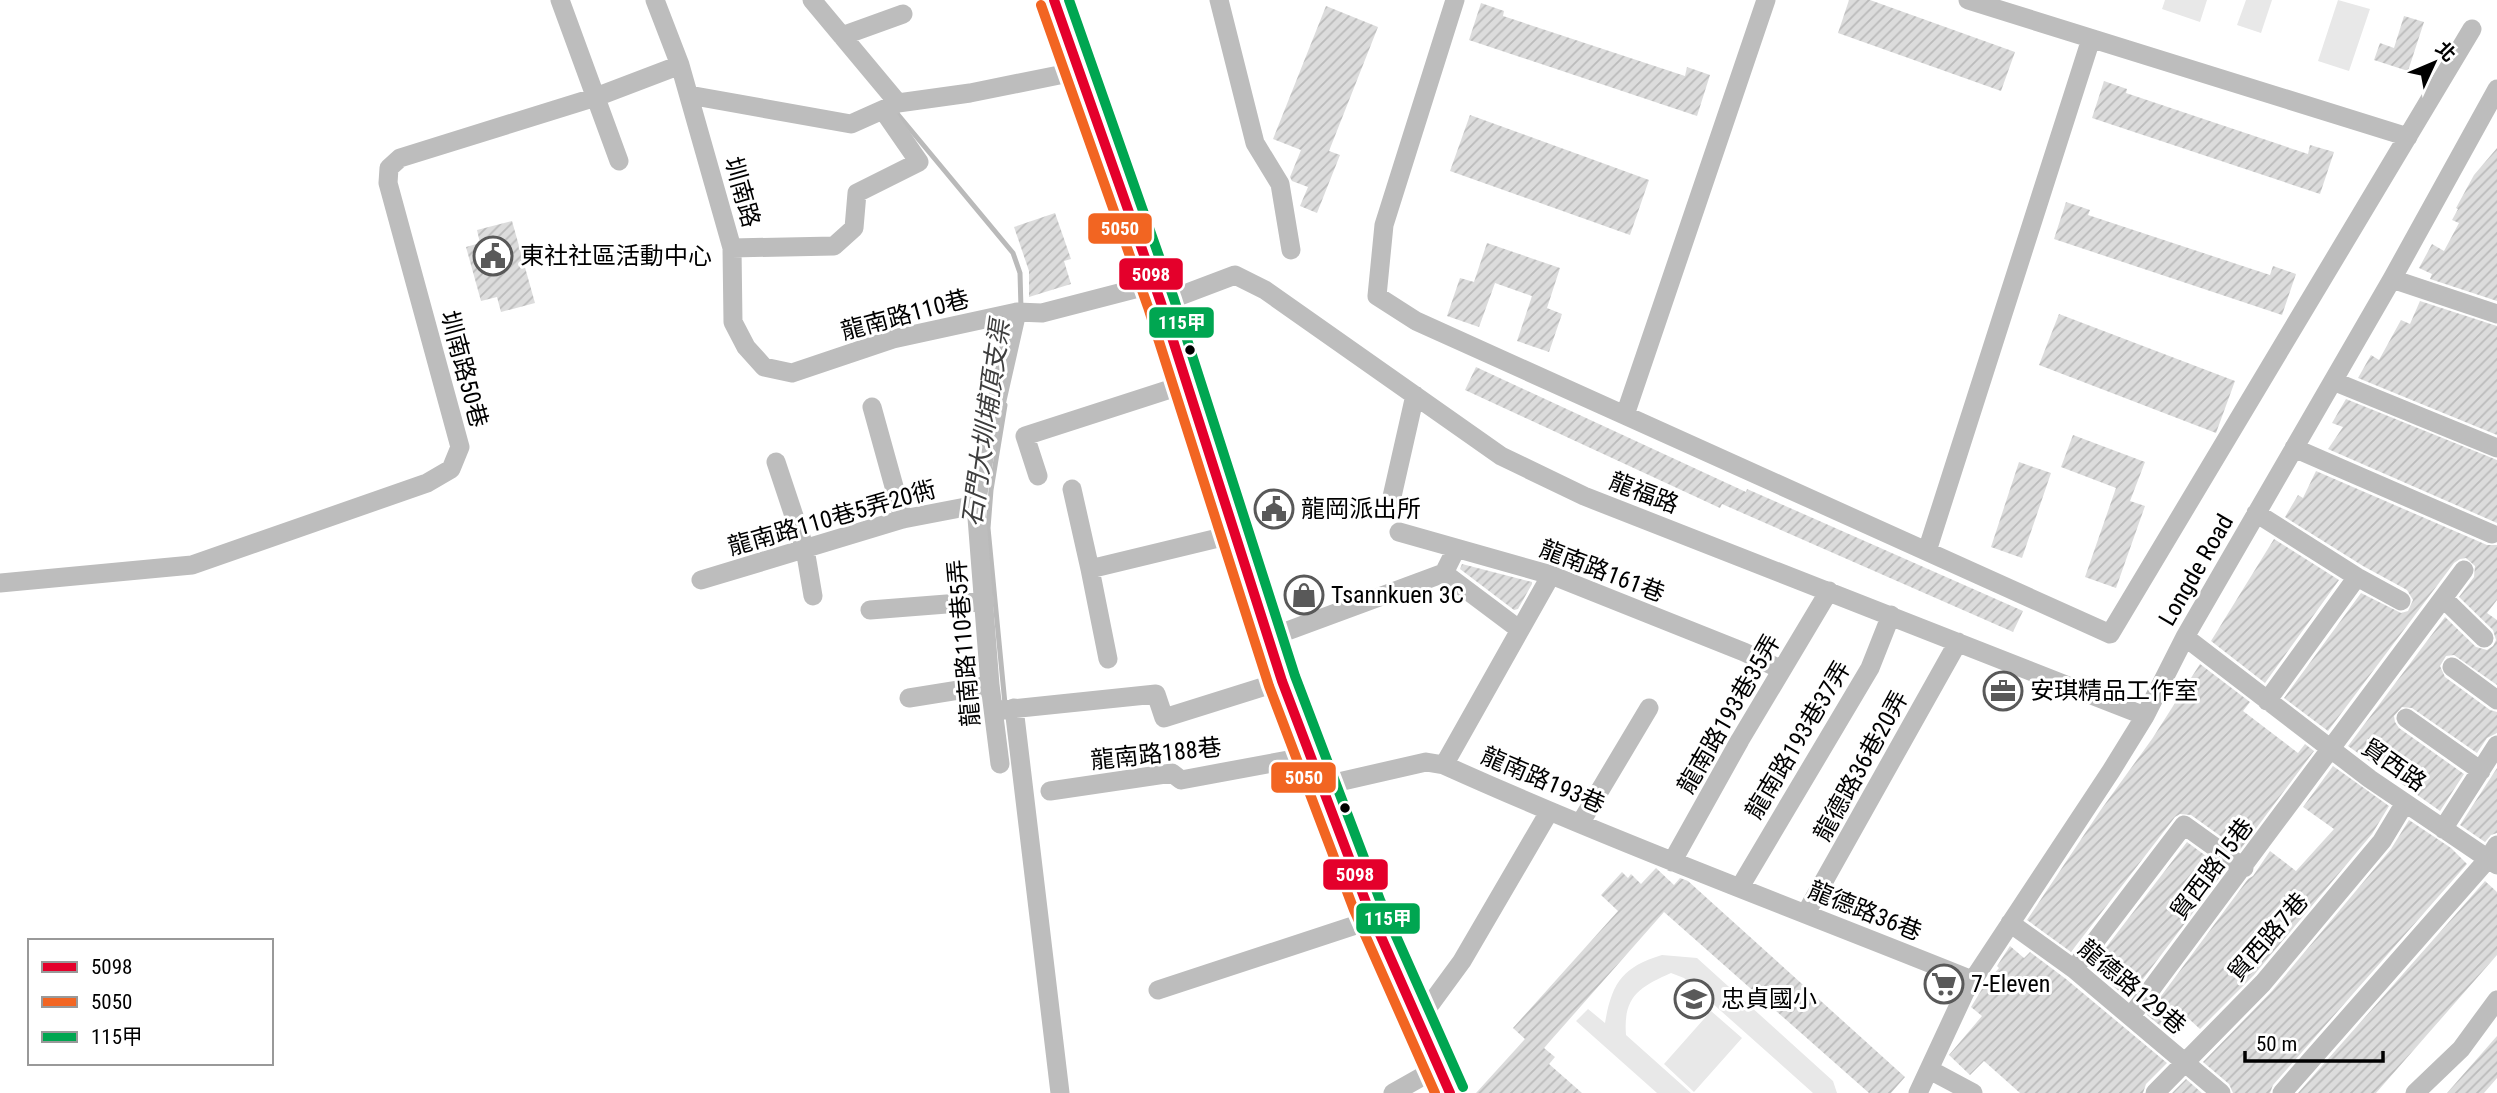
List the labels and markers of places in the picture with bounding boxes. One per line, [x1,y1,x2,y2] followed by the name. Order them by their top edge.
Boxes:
[472,235,514,277] public building icon: 東社社區活動中心
[520,242,712,270] place label: 東社社區活動中心
[1183,343,1197,357] unlabelled marker
[1253,488,1295,530] public building icon: 龍岡派出所
[1301,495,1421,523] place label: 龍岡派出所
[1283,574,1325,616] shop icon: Tsannkuen 3C
[1331,581,1464,609] place label: Tsannkuen 3C
[1982,670,2024,712] office icon: 安琪精品工作室
[2030,677,2198,705] place label: 安琪精品工作室
[1338,801,1352,815] unlabelled marker
[1923,963,1965,1005] supermarket icon: 7-Eleven
[1971,970,2050,998] place label: 7-Eleven
[1673,978,1715,1020] school or university icon: 忠貞國小
[1721,985,1817,1013] place label: 忠貞國小

